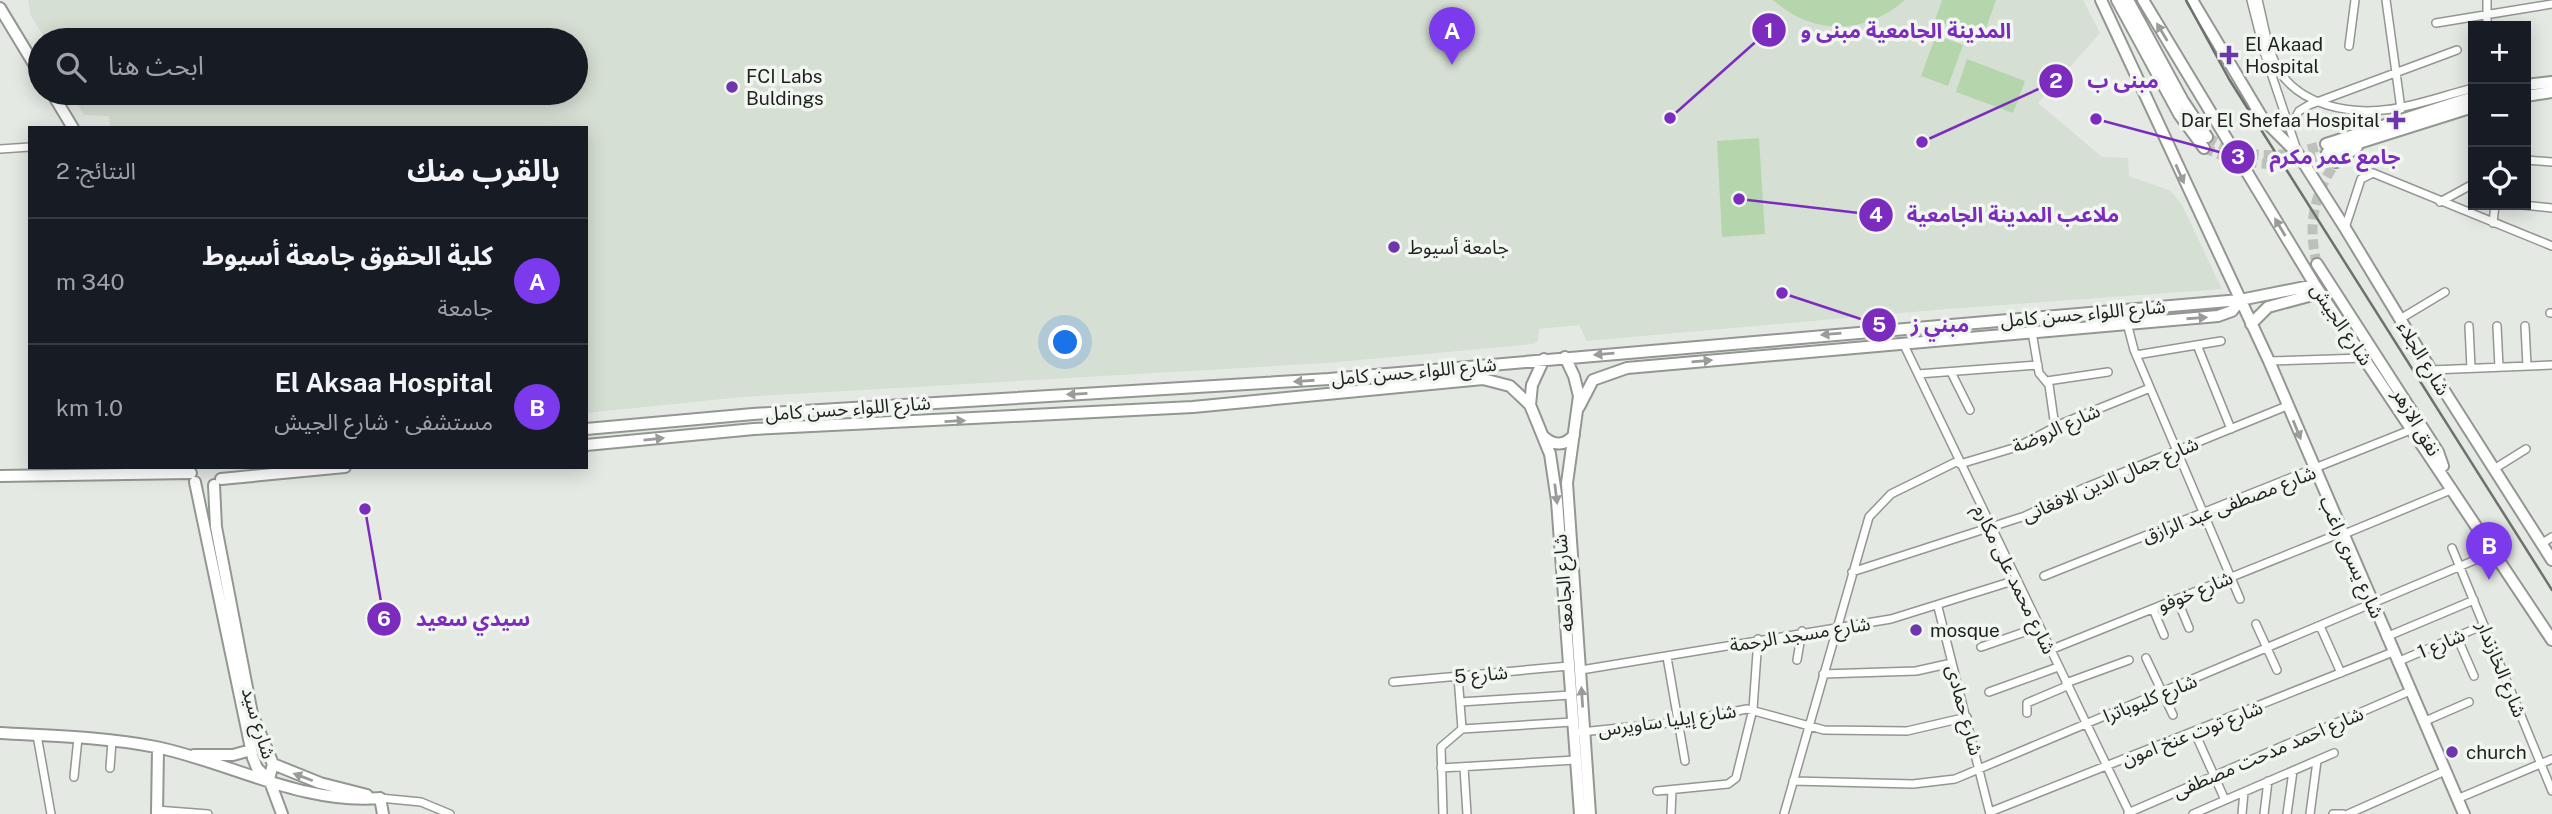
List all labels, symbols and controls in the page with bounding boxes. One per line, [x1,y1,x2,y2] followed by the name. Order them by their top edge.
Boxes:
[1429,7,1475,65] pin: A
[1752,9,2025,51] callout: المدينة الجامعية مبنى و
[1765,18,1774,43] text: 1
[1801,18,2011,43] text: المدينة الجامعية مبنى و
[2468,21,2531,210] map controls
[2468,21,2531,84] button: +
[2156,22,2169,41] one-way arrow
[28,28,588,105] search box
[2245,33,2323,77] place label: El Akaad Hospital
[2219,45,2239,65] marker: El Akaad Hospital
[52,48,90,86] icon: search
[108,50,204,81] text: ابحث هنا
[2039,60,2173,102] callout: مبنى ب
[746,65,824,109] place label: FCI Labs Buldings
[2049,68,2063,93] text: 2
[2087,68,2159,93] text: مبنى ب
[724,79,740,95] marker: FCI Labs Buldings
[2468,84,2531,147] button: −
[2181,109,2380,131] place label: Dar El Shefaa Hospital
[2386,110,2406,130] marker: Dar El Shefaa Hospital
[2220,136,2414,178] callout: جامع عمر مكرم
[2231,144,2245,169] text: 3
[2270,144,2400,173] text: جامع عمر مكرم
[2468,147,2531,210] button: locate
[407,152,560,188] text: بالقرب منك
[56,157,136,184] text: النتائج: 2
[2175,163,2186,184] one-way arrow
[1858,194,2134,236] callout: ملاعب المدينة الجامعية
[1869,202,1883,227] text: 4
[1907,202,2119,227] text: ملاعب المدينة الجامعية
[2273,217,2286,236] one-way arrow
[1408,236,1509,259] place label: جامعة أسيوط
[1386,239,1402,255] marker: جامعة أسيوط
[202,240,493,271] text: كلية الحقوق جامعة أسيوط
[56,268,124,295] text: 340 m
[529,268,545,295] text: A
[2304,279,2378,371] street label: شارع الجيش
[438,294,493,321] text: جامعة
[1999,295,2167,334] street label: شارع اللواء حسن كامل
[1861,304,1983,346] callout: مبني ز
[1872,312,1886,337] text: 5
[1910,312,1969,342] text: مبني ز
[2186,312,2208,323] one-way arrow
[2391,317,2455,401] street label: شارع الجلاء
[1048,325,1082,359] your location
[1819,329,1841,340] one-way arrow
[1593,349,1615,360] one-way arrow
[1330,353,1498,392] street label: شارع اللواء حسن كامل
[1691,355,1713,366] one-way arrow
[275,367,493,398] text: El Aksaa Hospital
[1293,376,1315,387] one-way arrow
[2387,383,2446,460] street label: نفق الازهر
[1066,389,1088,400] one-way arrow
[765,391,932,428] street label: شارع اللواء حسن كامل
[56,394,123,421] text: 1.0 km
[529,394,545,421] text: B
[2009,399,2104,460] street label: شارع الروضة
[274,408,493,435] text: مستشفى · شارع الجيش
[944,415,966,426] one-way arrow
[2292,420,2303,441] one-way arrow
[2018,432,2203,529] street label: شارع جمال الدين الافغانى
[643,433,665,444] one-way arrow
[2139,461,2320,550] street label: شارع مصطفى عبد الرازق
[1551,483,1562,505] one-way arrow
[2312,493,2389,623] street label: شارع يسرى راغب
[1966,501,2061,659] street label: شارع محمد على مكارم
[2466,522,2512,580] pin: B
[1549,533,1580,633] street label: شارع الجامعه
[2154,566,2237,619] street label: شارع خوفو
[366,598,544,640] callout: سيدي سعيد
[377,606,391,631] text: 6
[416,606,530,636] text: سيدي سعيد
[1728,612,1872,659] street label: شارع مسجد الرحمة
[2470,617,2531,721] street label: شارع الخازندار
[1930,619,2000,641] place label: mosque
[1908,622,1924,638] marker: mosque
[2414,623,2469,666] street label: شارع 1
[1453,661,1509,690] street label: شارع 5
[1939,662,1988,758] street label: شارع حمادى
[2100,669,2201,730] street label: شارع كليوباترا
[235,685,280,762] street label: شارع سيد
[1577,686,1588,708] one-way arrow
[2118,696,2267,774] street label: شارع توت عنخ امون
[1597,699,1738,744] street label: شارع إيليا ساويرس
[2170,702,2368,805] street label: شارع احمد مدحت مصطفى
[2466,741,2527,763] place label: church
[2444,744,2460,760] marker: church
[292,771,313,782] one-way arrow

